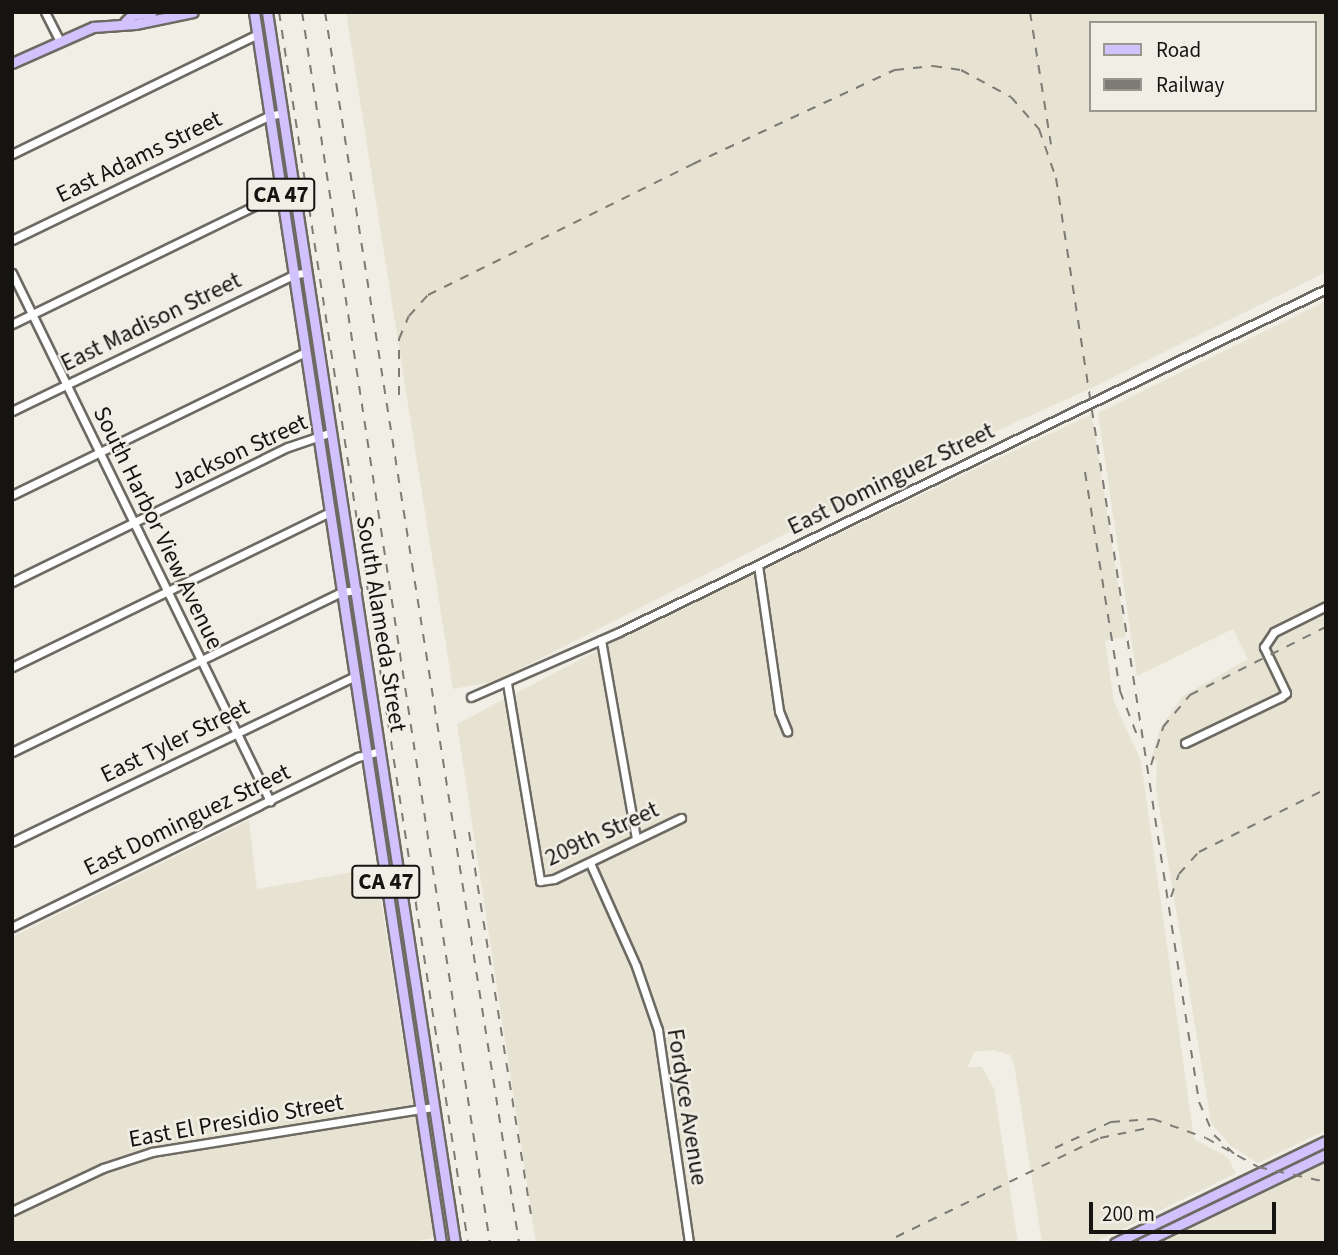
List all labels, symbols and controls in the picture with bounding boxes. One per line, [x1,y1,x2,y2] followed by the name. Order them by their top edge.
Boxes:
[1090,21,1317,112] legend
[1156,35,1201,65] text: Road
[1156,70,1224,100] text: Railway
[52,104,226,210] street label: East Adams Street
[246,176,316,214] road number: CA 47
[56,266,246,378] street label: East Madison Street
[87,402,229,654] street label: South Harbor View Avenue
[166,408,312,496] street label: Jackson Street
[783,416,999,542] street label: East Dominguez Street
[350,514,412,734] street label: South Alameda Street
[96,693,254,789] street label: East Tyler Street
[79,757,295,883] street label: East Dominguez Street
[541,795,663,873] street label: 209th Street
[351,862,421,902] road number: CA 47
[660,1027,714,1187] street label: Fordyce Avenue
[126,1088,346,1154] street label: East El Presidio Street
[1093,1188,1280,1232] scale bar
[1102,1199,1155,1229] text: 200 m

